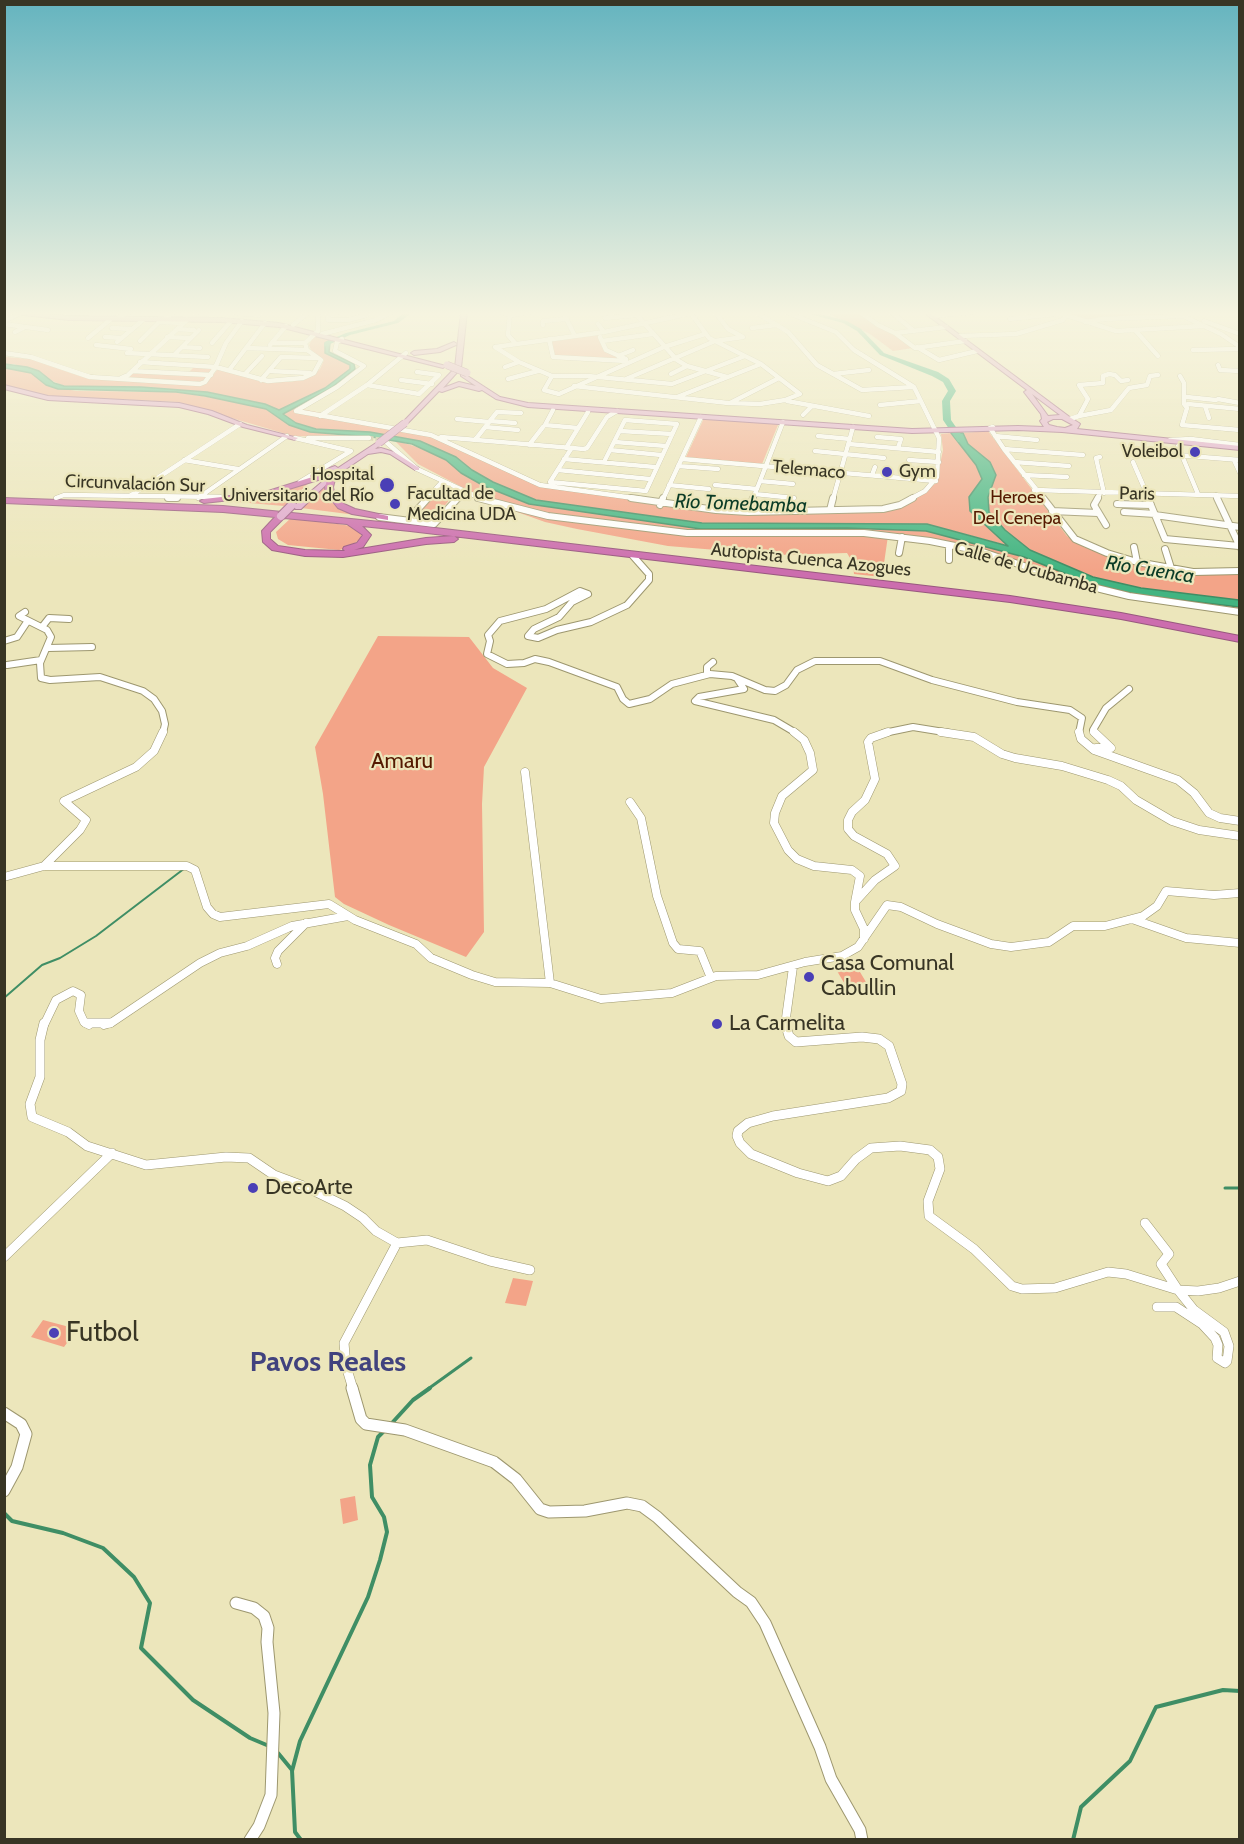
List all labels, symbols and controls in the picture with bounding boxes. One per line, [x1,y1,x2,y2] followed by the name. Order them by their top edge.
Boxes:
[1122,441,1183,463] place label: Voleibol
[1188,445,1202,459] marker: Voleibol
[772,456,846,484] street label: Telemaco
[899,461,936,483] place label: Gym
[222,464,374,506] place label: Hospital Universitario del Río
[880,465,894,479] marker: Gym
[65,471,205,497] street label: Circunvalación Sur
[378,476,396,494] marker: Hospital Universitario del Río
[407,483,516,526] place label: Facultad de Medicina UDA
[1119,483,1155,505] street label: Paris
[973,487,1061,530] park label: Heroes Del Cenepa
[674,490,808,518] water label: Río Tomebamba
[388,497,402,511] marker: Facultad de Medicina UDA
[952,537,1100,599] street label: Calle de Ucubamba
[710,539,912,581] street label: Autopista Cuenca Azogues
[1104,551,1196,589] water label: Río Cuenca
[371,749,433,775] park label: Amaru
[821,951,954,1002] place label: Casa Comunal Cabullin
[802,970,816,984] marker: Casa Comunal Cabullin
[729,1011,845,1037] place label: La Carmelita
[710,1017,724,1031] marker: La Carmelita
[265,1175,353,1201] place label: DecoArte
[246,1181,260,1195] marker: DecoArte
[66,1317,139,1349] place label: Futbol
[47,1326,61,1340] marker: Futbol
[250,1346,406,1380] district label: Pavos Reales

